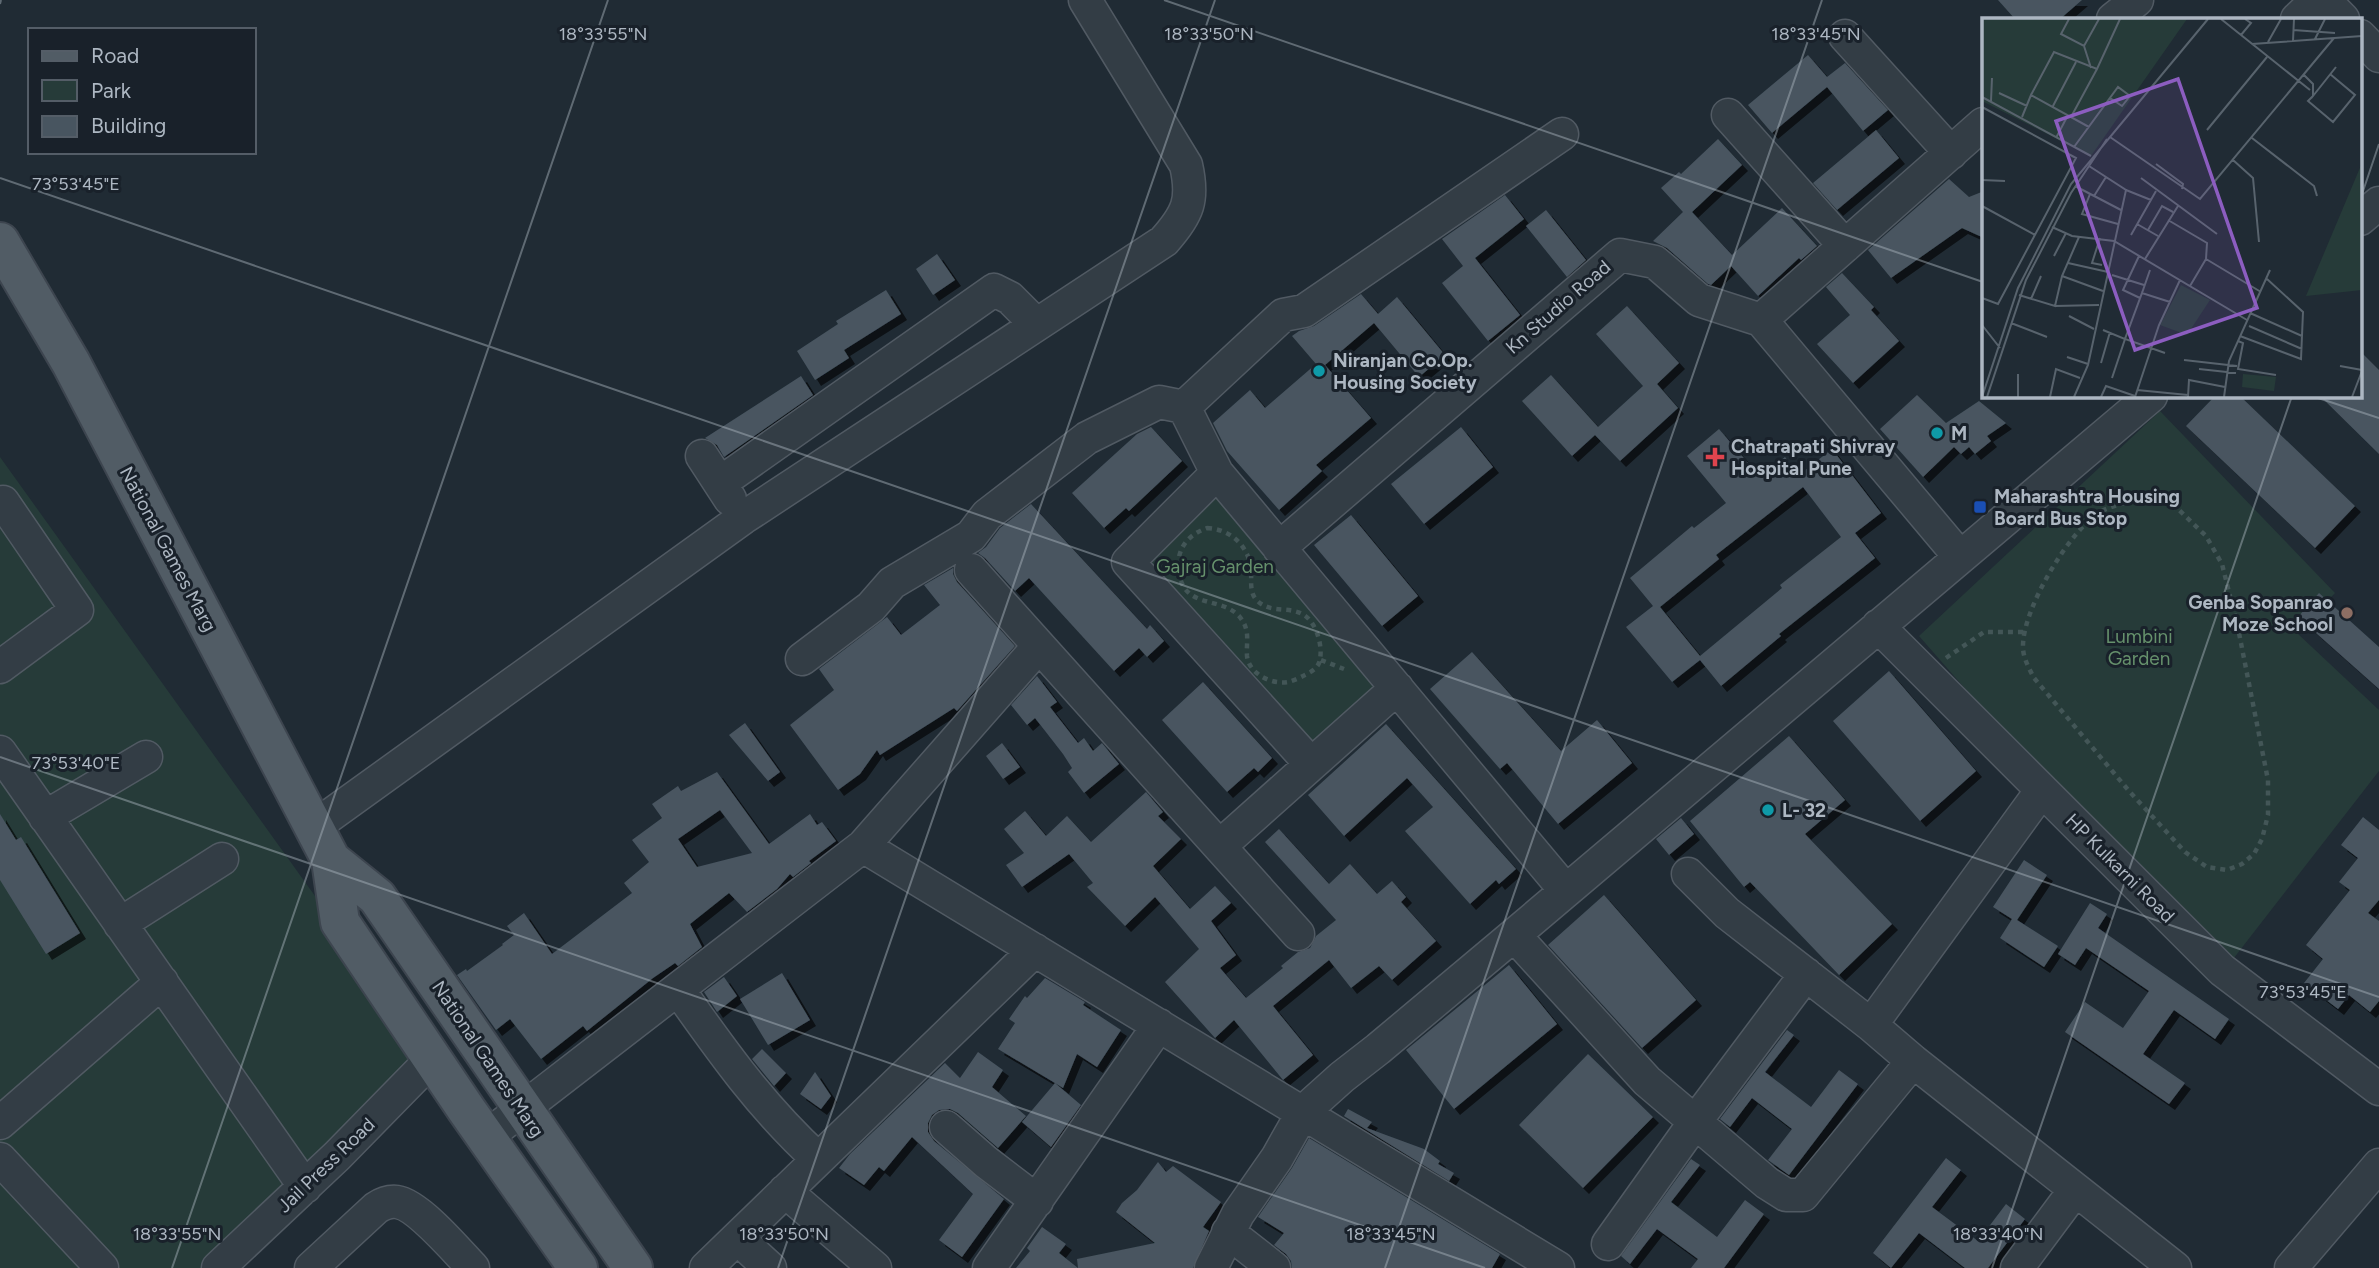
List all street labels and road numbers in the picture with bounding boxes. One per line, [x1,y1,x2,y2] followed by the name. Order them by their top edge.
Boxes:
[1501,255,1615,359] street label: Kn Studio Road
[115,462,221,636] street label: National Games Marg
[2061,809,2179,927] street label: HP Kulkarni Road
[427,976,549,1142] street label: National Games Marg
[272,1113,380,1217] street label: Jail Press Road

